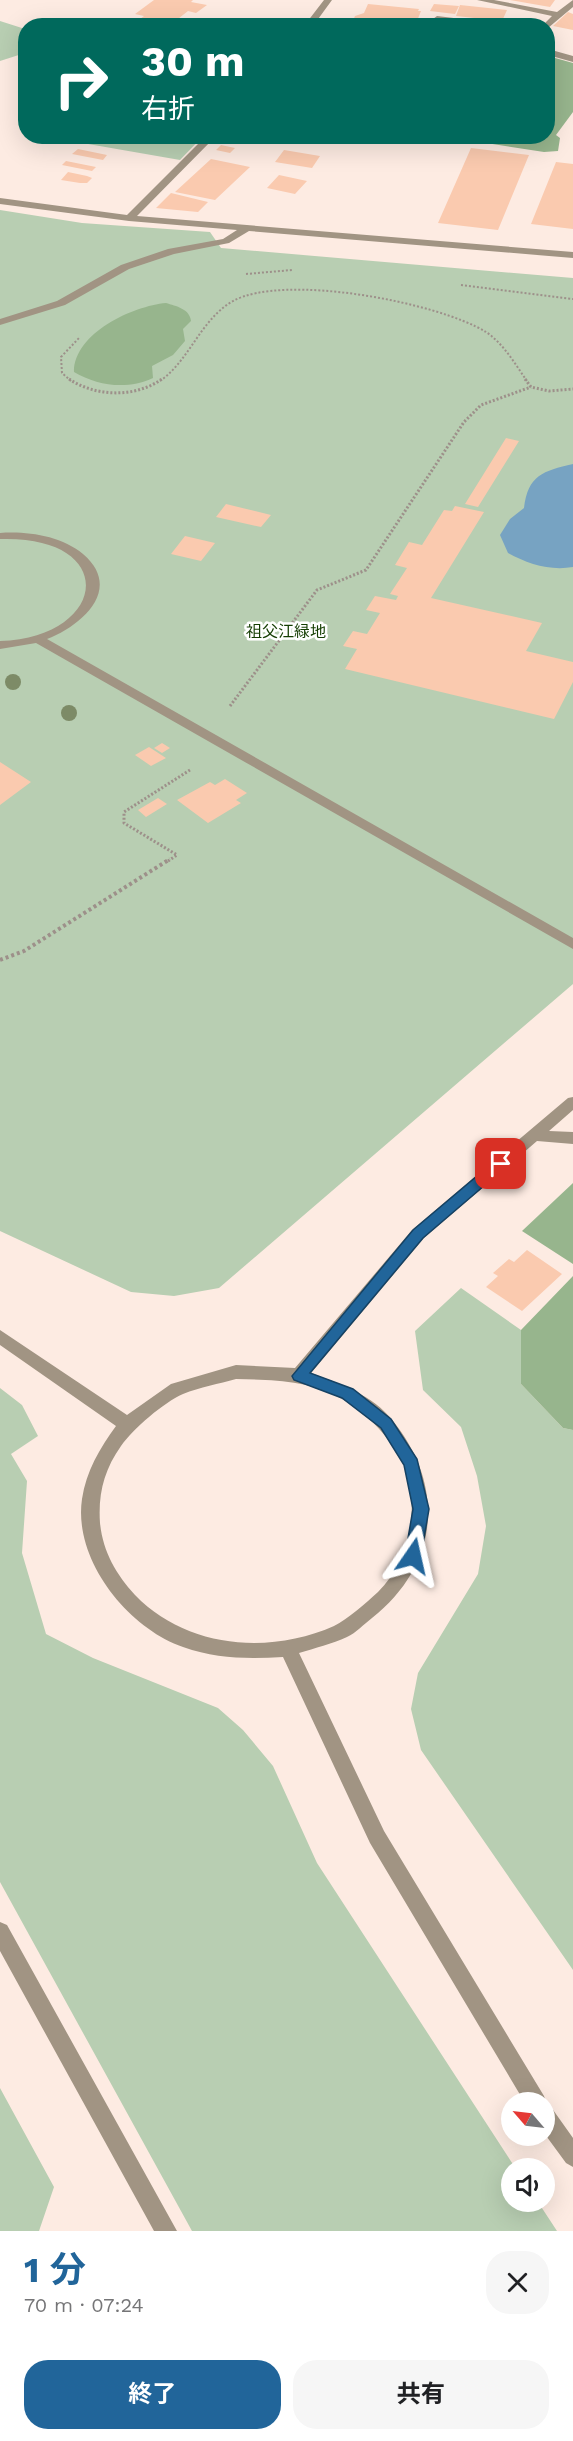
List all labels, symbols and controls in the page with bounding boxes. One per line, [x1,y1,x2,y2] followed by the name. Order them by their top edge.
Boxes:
[141,37,245,86] text: 30 m
[42,42,120,120] icon: right
[141,93,195,125] text: 右折
[246,622,326,641] park label: 祖父江緑地
[475,1138,526,1189] pin
[484,1147,517,1180] icon: arrive
[381,1524,445,1588] position arrow
[501,2092,555,2146] north arrow
[501,2092,555,2212] map controls
[501,2158,555,2212] button: sound
[24,2249,86,2291] text: 1 分
[486,2251,549,2314] button: close
[24,2293,144,2317] text: 70 m · 07:24
[24,2360,281,2429] button: 終了
[293,2360,549,2429] button: 共有

